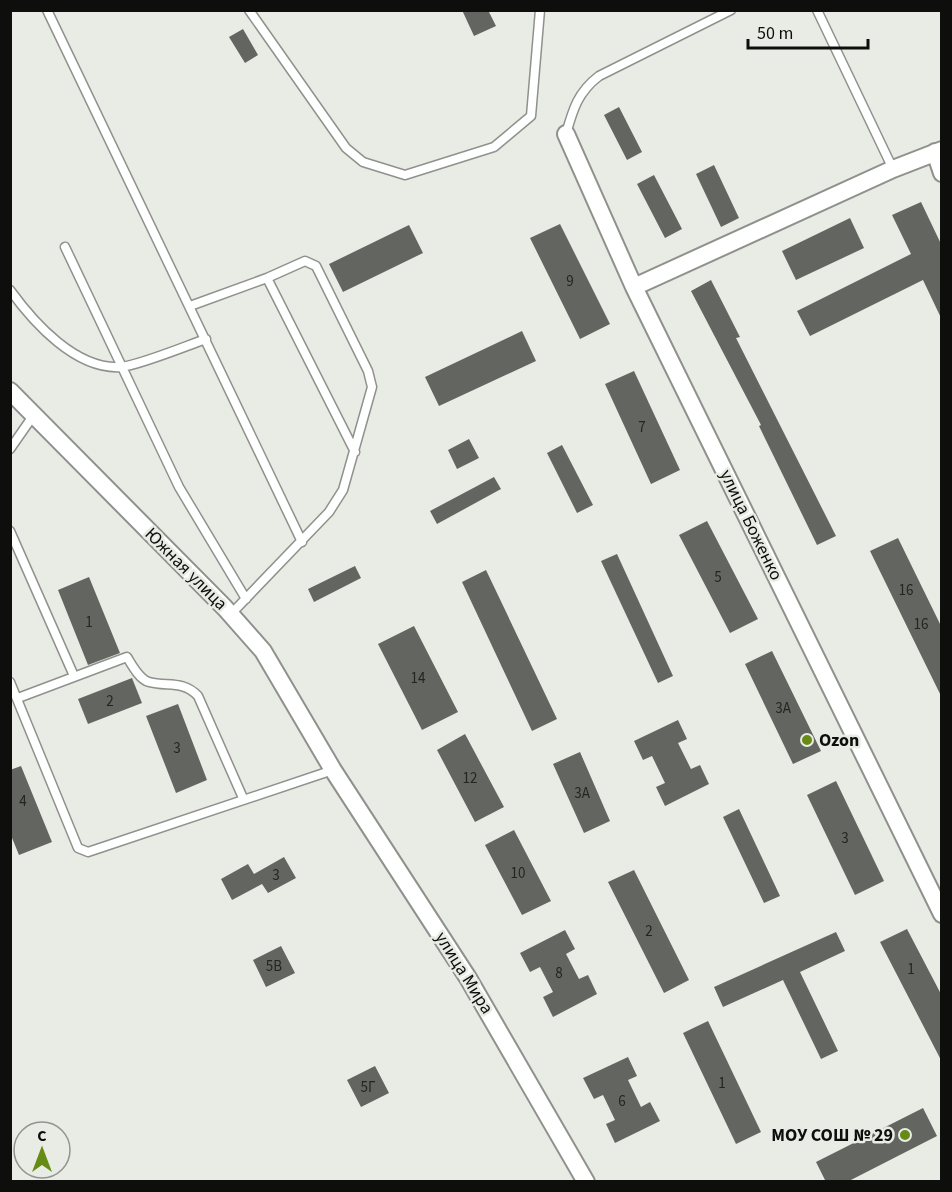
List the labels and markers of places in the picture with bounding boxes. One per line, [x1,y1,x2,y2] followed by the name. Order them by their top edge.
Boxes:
[819,728,859,753] place label: Ozon
[800,733,814,747] marker: Ozon
[771,1123,893,1148] place label: МОУ СОШ № 29
[898,1128,912,1142] marker: МОУ СОШ № 29

